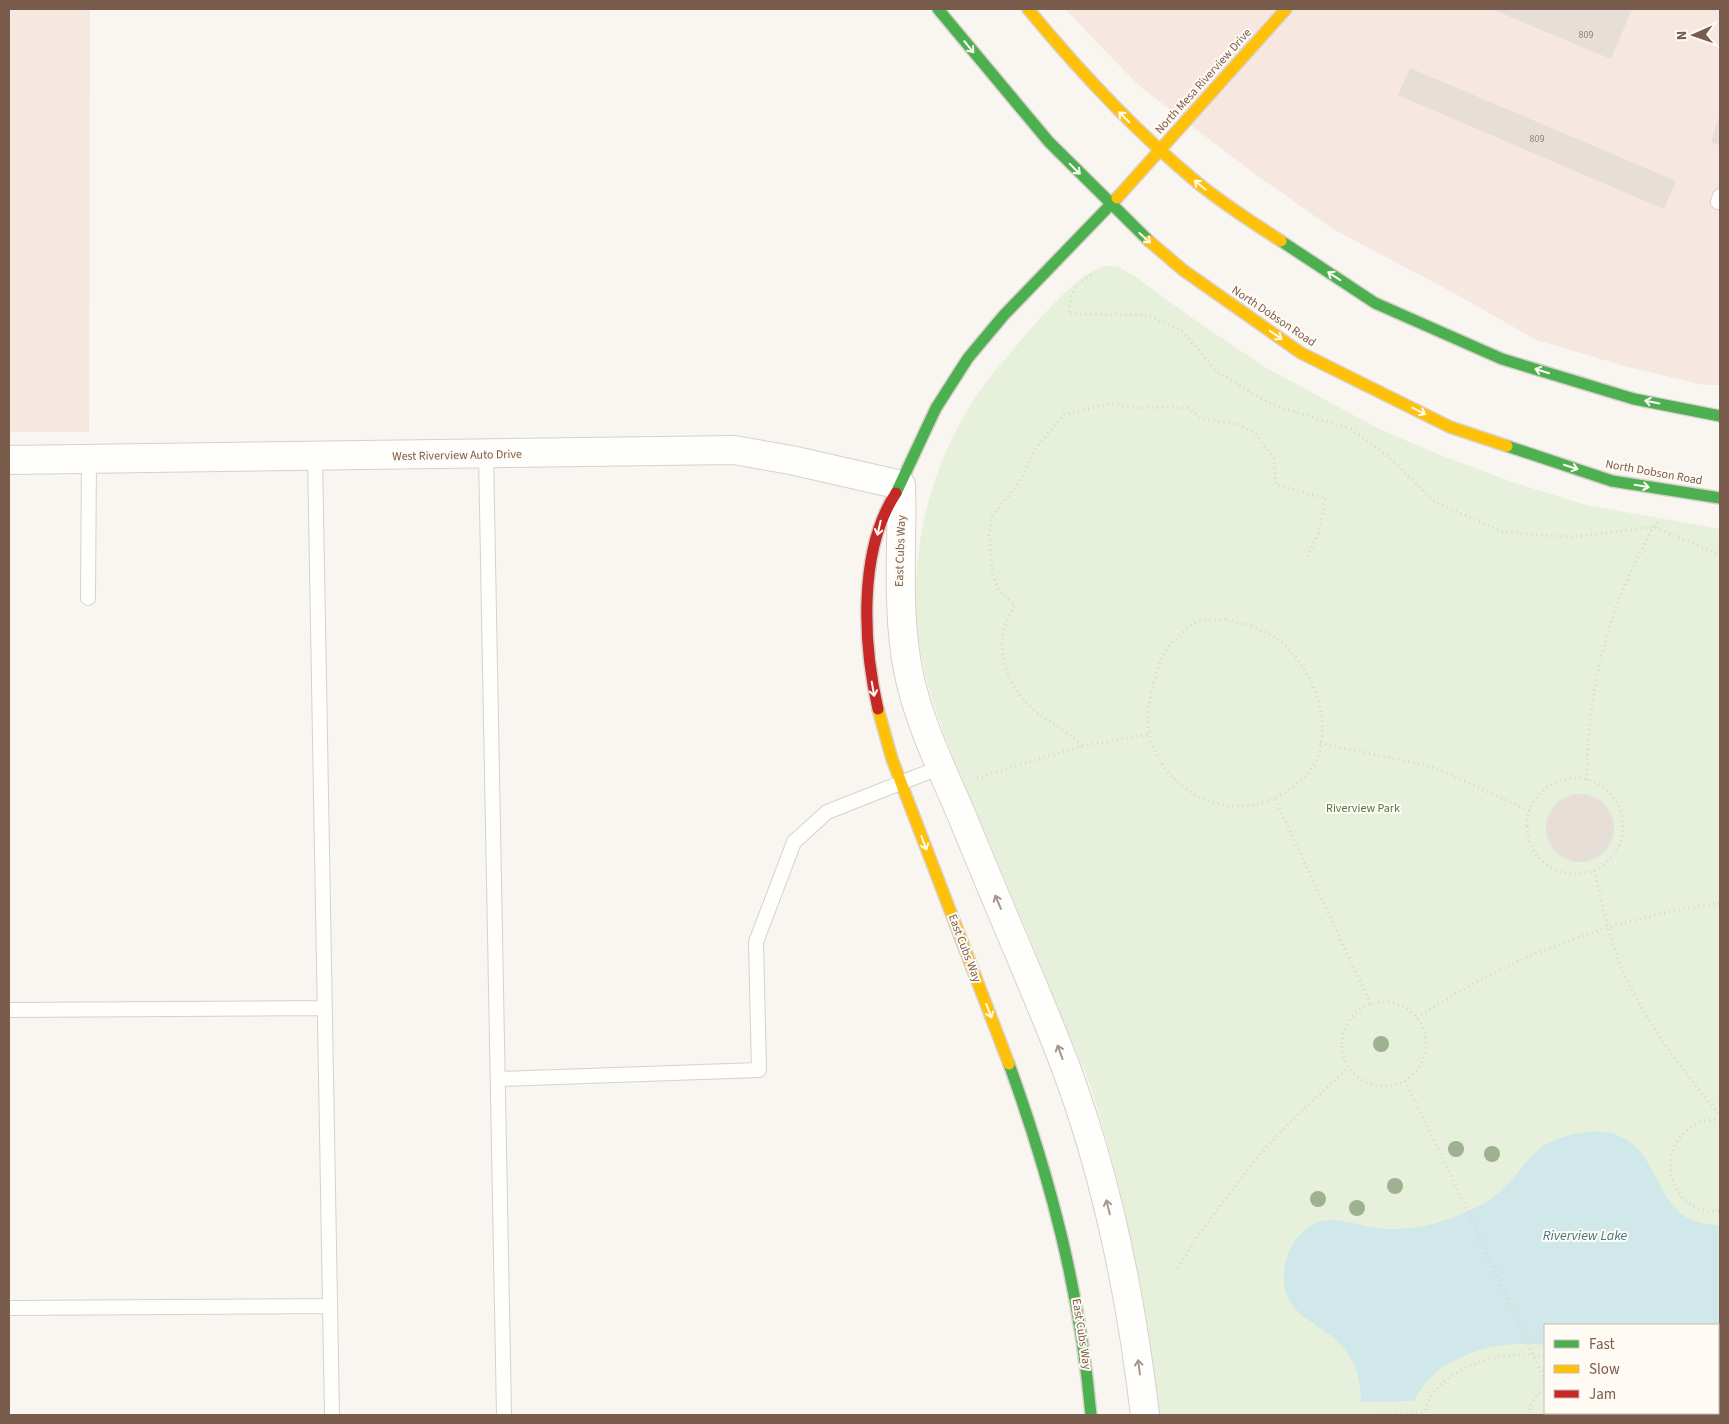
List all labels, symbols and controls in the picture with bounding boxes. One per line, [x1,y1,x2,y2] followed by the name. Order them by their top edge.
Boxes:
[1669,10,1719,60] north arrow
[1151,25,1256,138] street label: North Mesa Riverview Drive
[1579,28,1593,42] house number: 809
[1672,30,1692,40] text: N
[963,40,974,53] one-way arrow
[1118,111,1130,123] one-way arrow
[1530,132,1544,146] house number: 809
[1069,163,1081,176] one-way arrow
[1194,179,1207,190] one-way arrow
[1139,232,1152,244] one-way arrow
[1328,271,1342,281] one-way arrow
[1228,282,1319,351] street label: North Dobson Road
[1268,330,1282,340] one-way arrow
[1535,366,1551,376] one-way arrow
[1644,397,1660,407] one-way arrow
[1411,406,1426,416] one-way arrow
[392,446,522,465] street label: West Riverview Auto Drive
[1604,456,1704,489] street label: North Dobson Road
[1563,463,1578,472] one-way arrow
[1634,481,1650,491] one-way arrow
[891,514,910,587] street label: East Cubs Way
[874,519,883,535] one-way arrow
[868,681,878,697] one-way arrow
[1326,800,1400,817] park label: Riverview Park
[920,835,929,850] one-way arrow
[992,895,1002,910] one-way arrow
[944,912,985,985] street label: East Cubs Way
[985,1003,994,1018] one-way arrow
[1055,1045,1064,1061] one-way arrow
[1103,1200,1112,1216] one-way arrow
[1543,1226,1628,1246] water label: Riverview Lake
[1067,1297,1096,1371] street label: East Cubs Way
[1544,1324,1719,1414] legend
[1589,1334,1615,1355] text: Fast
[1134,1359,1144,1375] one-way arrow
[1589,1359,1620,1380] text: Slow
[1589,1384,1616,1405] text: Jam

